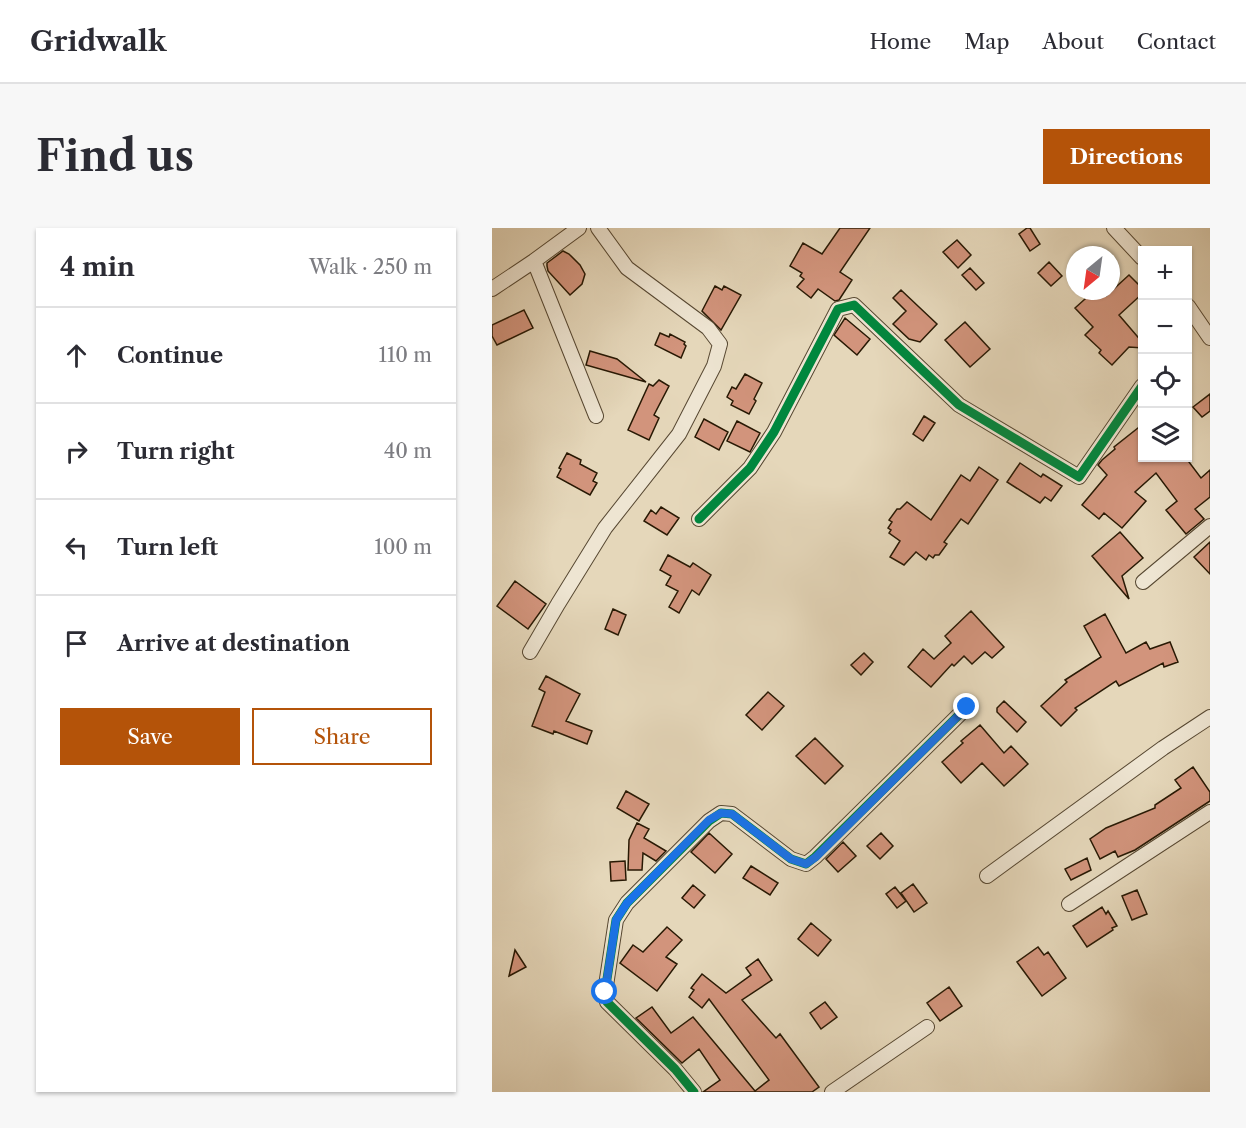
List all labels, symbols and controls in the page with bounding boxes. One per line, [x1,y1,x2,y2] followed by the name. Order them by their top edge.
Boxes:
[30,24,166,58] text: Gridwalk
[870,29,931,54] text: Home
[964,29,1009,54] text: Map
[1042,29,1104,54] text: About
[1137,29,1216,54] text: Contact
[1043,129,1210,184] button: Directions
[36,130,194,182] text: Find us
[1066,246,1120,300] north arrow
[1138,246,1192,462] map controls
[1138,246,1192,300] button: +
[60,251,135,283] text: 4 min
[309,255,432,279] text: Walk · 250 m
[1138,300,1192,354] button: −
[60,339,93,372] icon: ahead
[117,342,223,369] text: Continue
[379,343,432,367] text: 110 m
[1138,354,1192,408] button: locate
[1138,408,1192,462] button: layers
[60,435,93,468] icon: right
[117,438,235,465] text: Turn right
[384,439,432,463] text: 40 m
[60,531,93,564] icon: left
[117,534,218,561] text: Turn left
[374,535,432,559] text: 100 m
[60,627,93,660] icon: arrive
[117,630,350,657] text: Arrive at destination
[953,693,979,719] route end
[60,708,240,765] button: Save
[252,708,432,765] button: Share
[591,978,617,1004] route start

